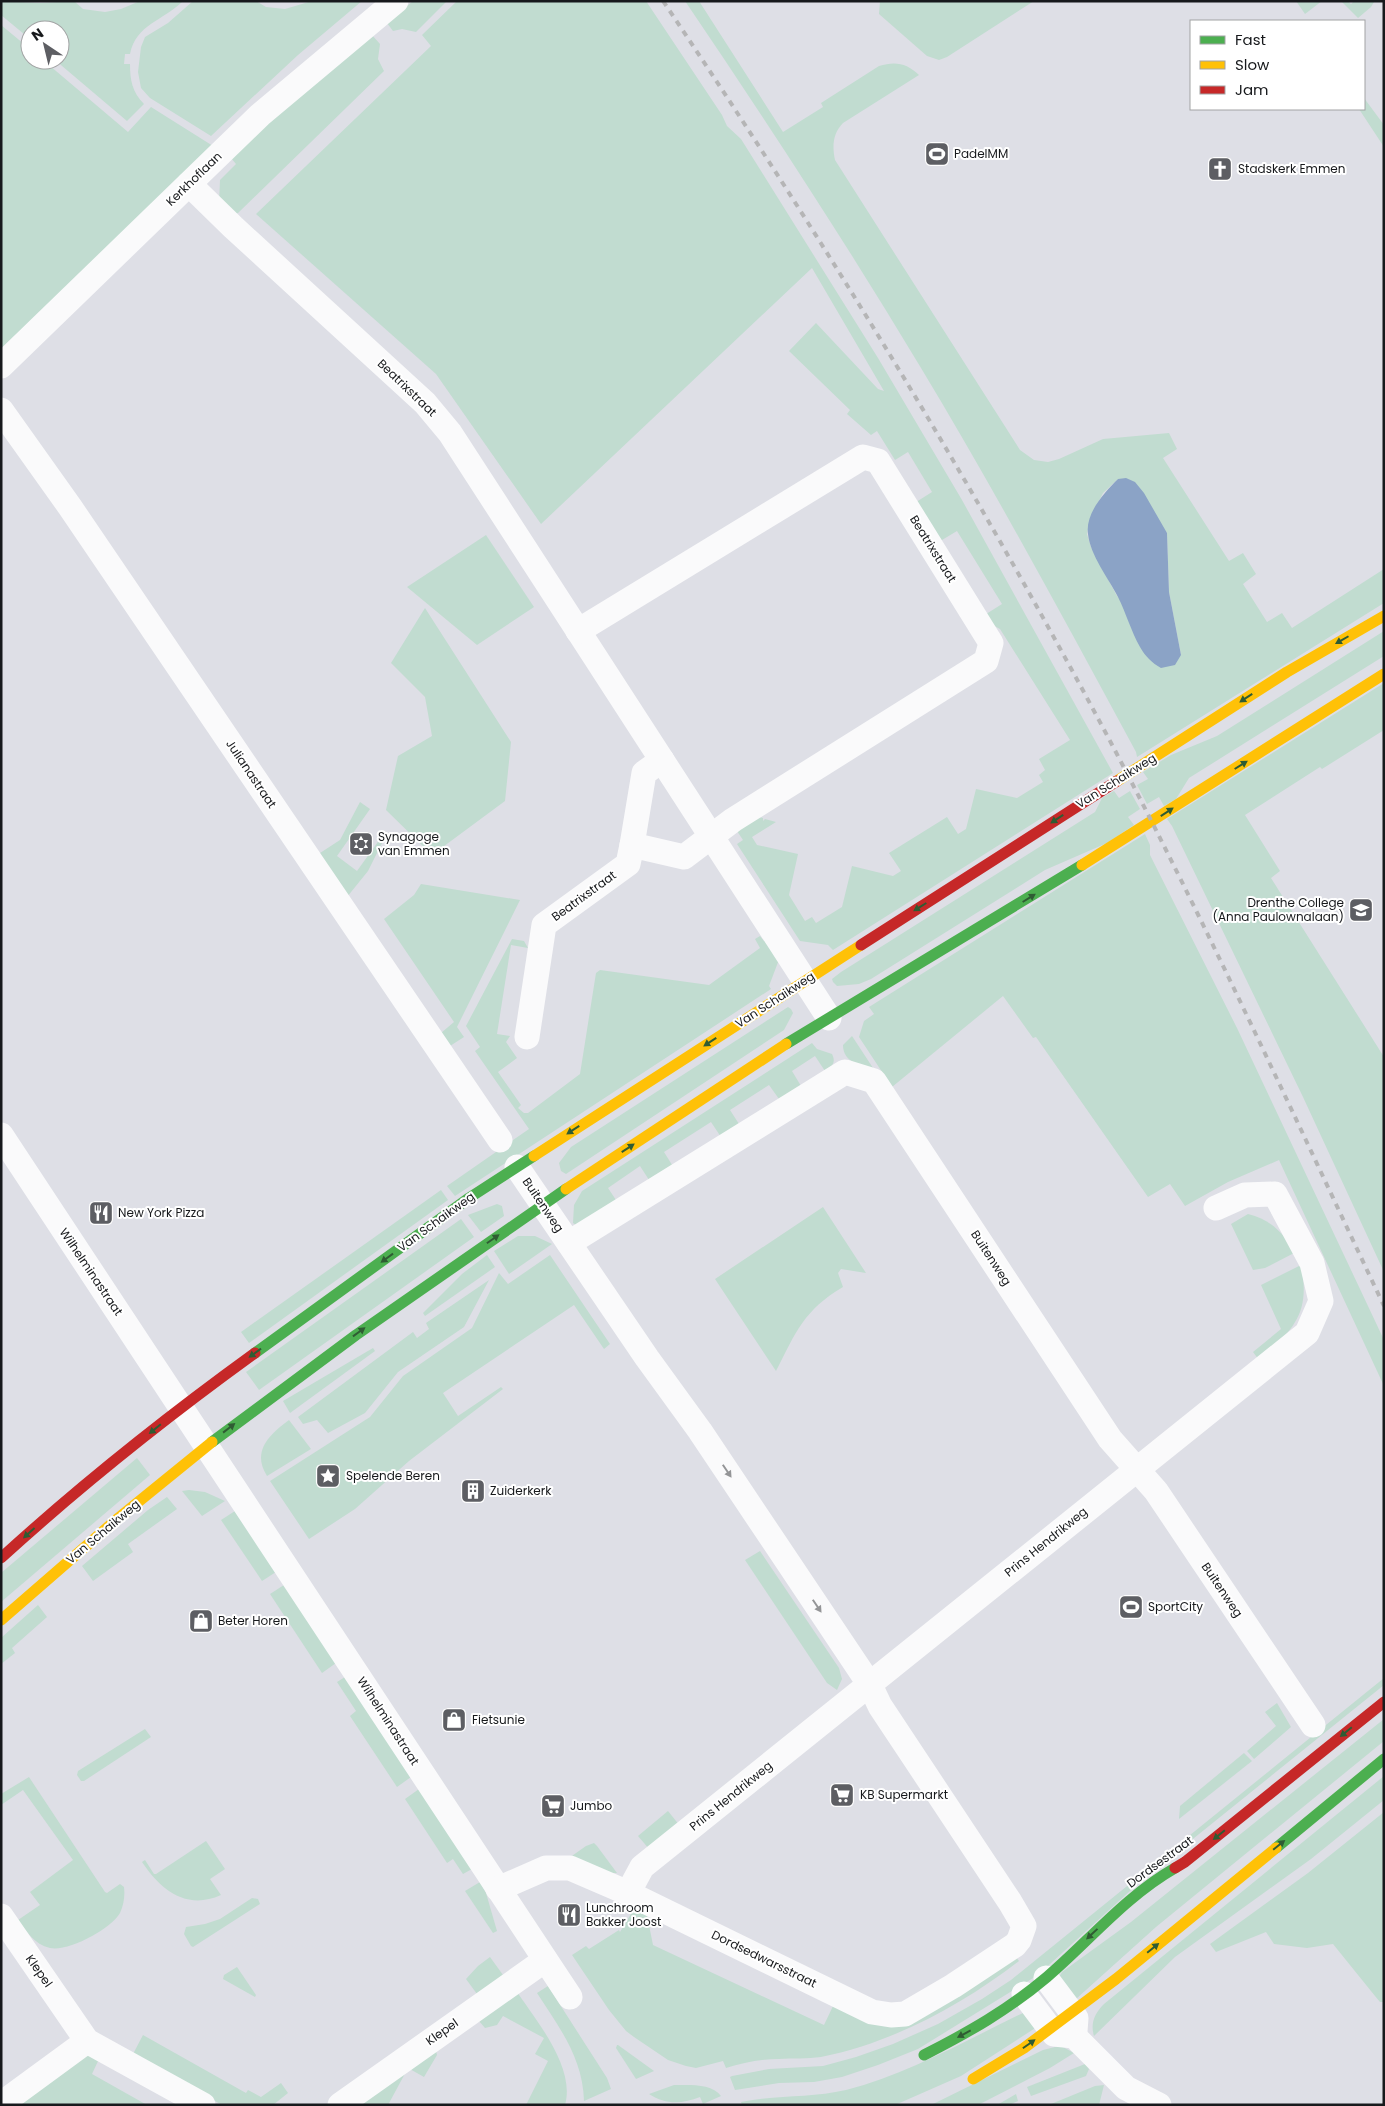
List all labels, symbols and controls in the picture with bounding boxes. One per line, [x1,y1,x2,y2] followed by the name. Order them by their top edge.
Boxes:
[20,20,70,70] north arrow
[1190,20,1365,110] legend
[27,23,48,46] text: N
[1235,29,1266,50] text: Fast
[1235,54,1270,75] text: Slow
[1235,79,1269,100] text: Jam
[924,141,950,167] sports icon: PadelMM
[954,145,1008,162] place label: PadelMM
[162,148,225,210] street label: Kerkhoflaan
[1207,156,1233,182] church icon: Stadskerk Emmen
[1238,160,1345,177] place label: Stadskerk Emmen
[374,355,441,420] street label: Beatrixstraat
[906,512,961,586] street label: Beatrixstraat
[1334,636,1349,644] one-way arrow
[1239,693,1253,703] one-way arrow
[222,736,281,811] street label: Julianastraat
[1072,749,1159,812] street label: Van Schaikweg
[1234,760,1247,769] one-way arrow
[1160,808,1173,817] one-way arrow
[1050,814,1063,824] one-way arrow
[378,828,450,859] place label: Synagoge van Emmen
[348,831,374,857] synagogue icon: Synagoge van Emmen
[548,866,620,925] street label: Beatrixstraat
[1022,894,1035,903] one-way arrow
[1212,894,1344,925] place label: Drenthe College (Anna Paulownalaan)
[1348,897,1374,923] school or university icon: Drenthe College (Anna Paulownalaan)
[913,902,926,912] one-way arrow
[732,967,818,1032] street label: Van Schaikweg
[703,1037,716,1047] one-way arrow
[566,1126,580,1135] one-way arrow
[621,1144,634,1153] one-way arrow
[519,1174,568,1236] street label: Buitenweg
[394,1188,478,1255] street label: Van Schaikweg
[88,1200,114,1226] restaurant icon: New York Pizza
[118,1204,204,1221] place label: New York Pizza
[56,1224,127,1319] street label: Wilhelminastraat
[967,1227,1016,1289] street label: Buitenweg
[486,1234,500,1244] one-way arrow
[380,1253,394,1263] one-way arrow
[352,1327,366,1337] one-way arrow
[248,1348,262,1358] one-way arrow
[222,1423,235,1434] one-way arrow
[148,1424,161,1435] one-way arrow
[315,1463,341,1489] place icon: Spelende Beren
[722,1464,732,1478] one-way arrow
[346,1467,440,1484] place label: Spelende Beren
[460,1478,486,1504] building icon: Zuiderkerk
[490,1482,552,1499] place label: Zuiderkerk
[62,1496,143,1568] street label: Van Schaikweg
[1001,1503,1091,1580] street label: Prins Hendrikweg
[23,1527,36,1538] one-way arrow
[1198,1559,1247,1621] street label: Buitenweg
[1118,1594,1144,1620] sports icon: SportCity
[1148,1598,1203,1615] place label: SportCity
[812,1600,822,1613] one-way arrow
[188,1608,214,1634] shop icon: Beter Horen
[218,1612,288,1629] place label: Beter Horen
[353,1673,423,1768] street label: Wilhelminastraat
[441,1707,467,1733] shop icon: Fietsunie
[472,1711,525,1728] place label: Fietsunie
[1339,1727,1352,1738] one-way arrow
[686,1757,776,1834] street label: Prins Hendrikweg
[829,1782,855,1808] supermarket icon: KB Supermarkt
[860,1786,948,1803] place label: KB Supermarkt
[540,1793,566,1819] supermarket icon: Jumbo
[570,1797,613,1814] place label: Jumbo
[1213,1829,1226,1840] one-way arrow
[1123,1832,1196,1891] street label: Dordsestraat
[1272,1839,1285,1850] one-way arrow
[586,1899,661,1930] place label: Lunchroom Bakker Joost
[556,1902,582,1928] restaurant icon: Lunchroom Bakker Joost
[709,1926,820,1991] street label: Dordsedwarsstraat
[1086,1929,1098,1940] one-way arrow
[1147,1943,1160,1954] one-way arrow
[22,1951,57,1990] street label: Klepel
[422,2014,461,2049] street label: Klepel
[957,2029,971,2038] one-way arrow
[1022,2038,1035,2049] one-way arrow

